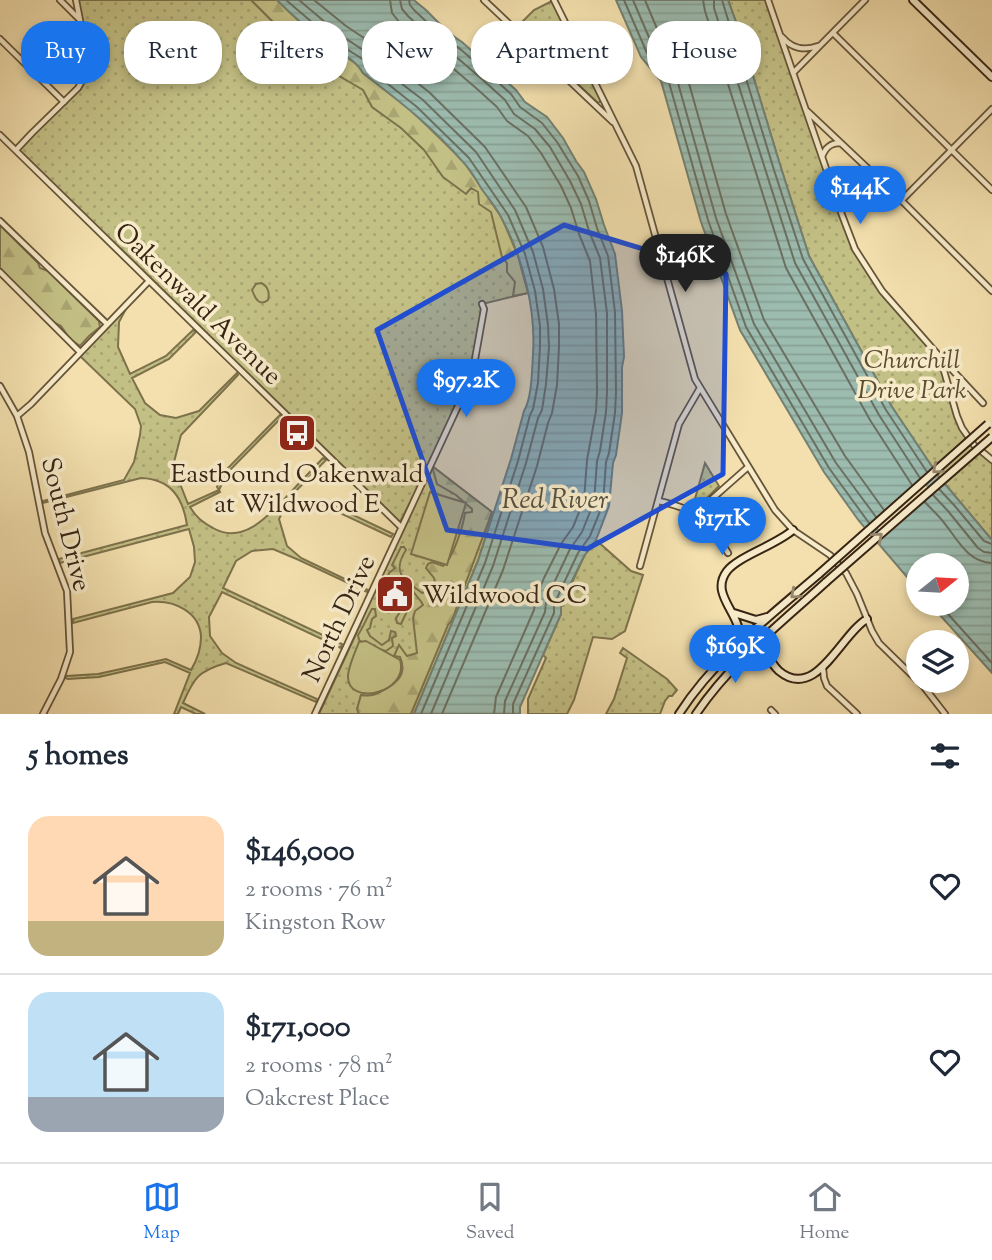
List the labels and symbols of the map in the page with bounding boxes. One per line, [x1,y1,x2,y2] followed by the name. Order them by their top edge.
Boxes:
[811,166,909,226] pin: $144K
[105,215,289,395] street label: Oakenwald Avenue
[636,234,734,294] pin: $146K
[858,343,967,410] park label: Churchill Drive Park
[409,360,523,419] pin: $97.2K
[276,412,318,454] bus stop icon: Eastbound Oakenwald at Wildwood E
[30,454,99,596] street label: South Drive
[171,457,424,524] place label: Eastbound Oakenwald at Wildwood E
[932,461,945,473] one-way arrow
[502,481,608,521] water label: Red River
[673,498,771,557] pin: $171K
[869,533,882,545] one-way arrow
[295,549,386,689] street label: North Drive
[906,553,970,616] north arrow
[374,573,416,615] public building icon: Wildwood CC
[422,578,588,615] place label: Wildwood CC
[790,586,803,598] one-way arrow
[686,626,784,685] pin: $169K

